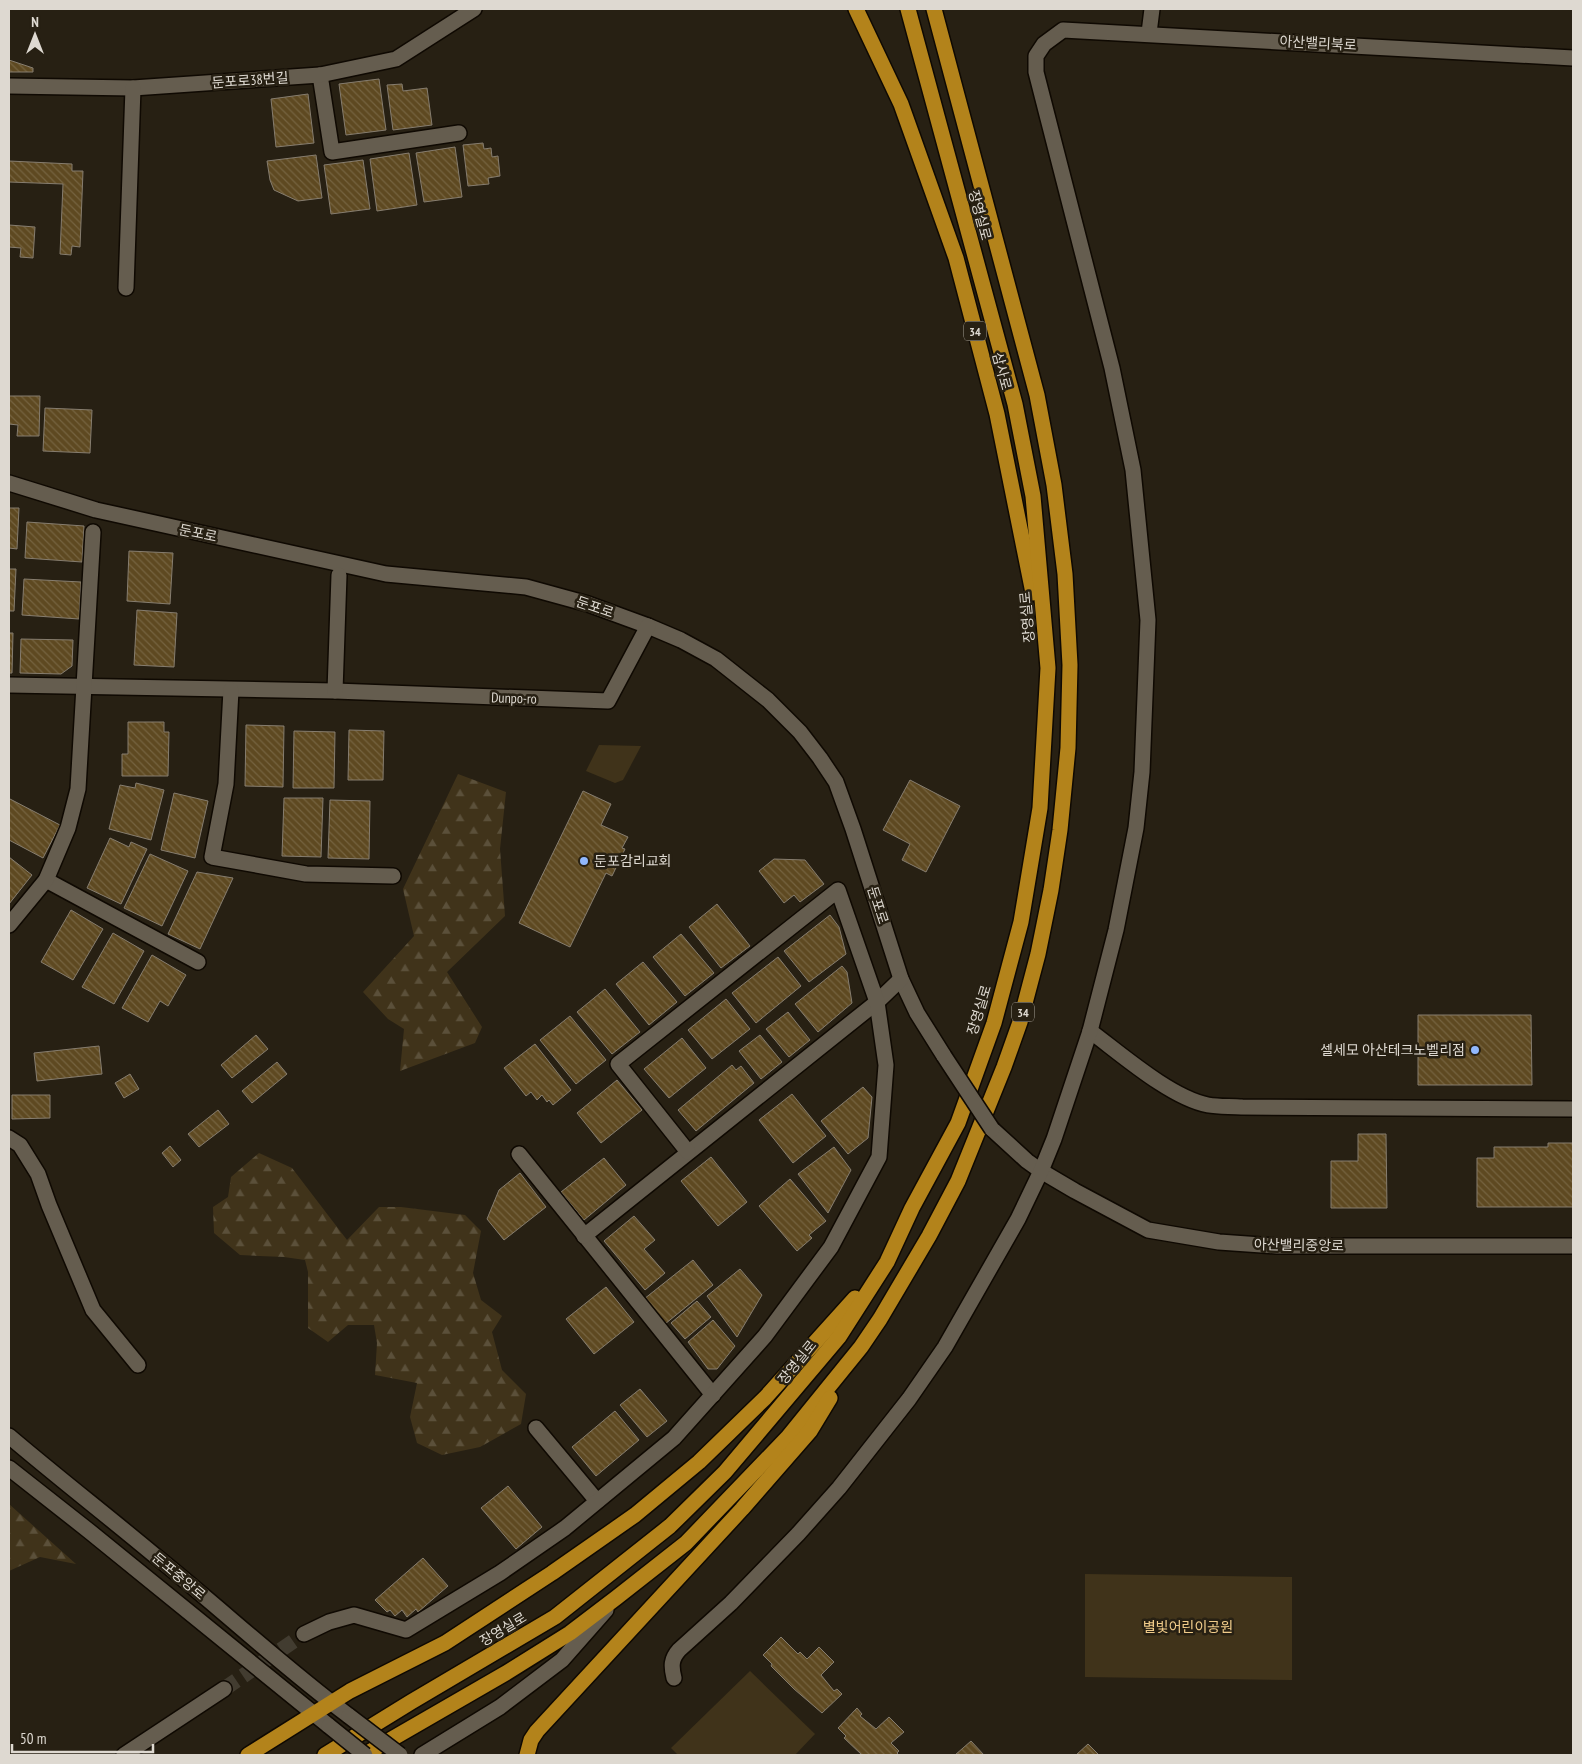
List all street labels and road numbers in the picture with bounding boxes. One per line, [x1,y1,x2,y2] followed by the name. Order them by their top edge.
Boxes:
[1279,32,1357,54] street label: 아산밸리북로
[211,68,289,92] street label: 둔포로38번길
[965,188,995,242] street label: 장영실로
[964,322,986,341] road number: 34
[988,350,1016,392] street label: 삼사로
[177,520,219,546] street label: 둔포로
[1016,590,1038,643] street label: 장영실로
[574,592,616,622] street label: 둔포로
[491,688,537,708] street label: Dunpo-ro
[863,884,893,926] street label: 둔포로
[963,983,995,1037] street label: 장영실로
[1012,1002,1034,1022] road number: 34
[1254,1235,1344,1255] street label: 아산밸리중앙로
[774,1336,820,1388] street label: 장영실로
[149,1548,210,1604] street label: 둔포중앙로
[476,1608,530,1650] street label: 장영실로

